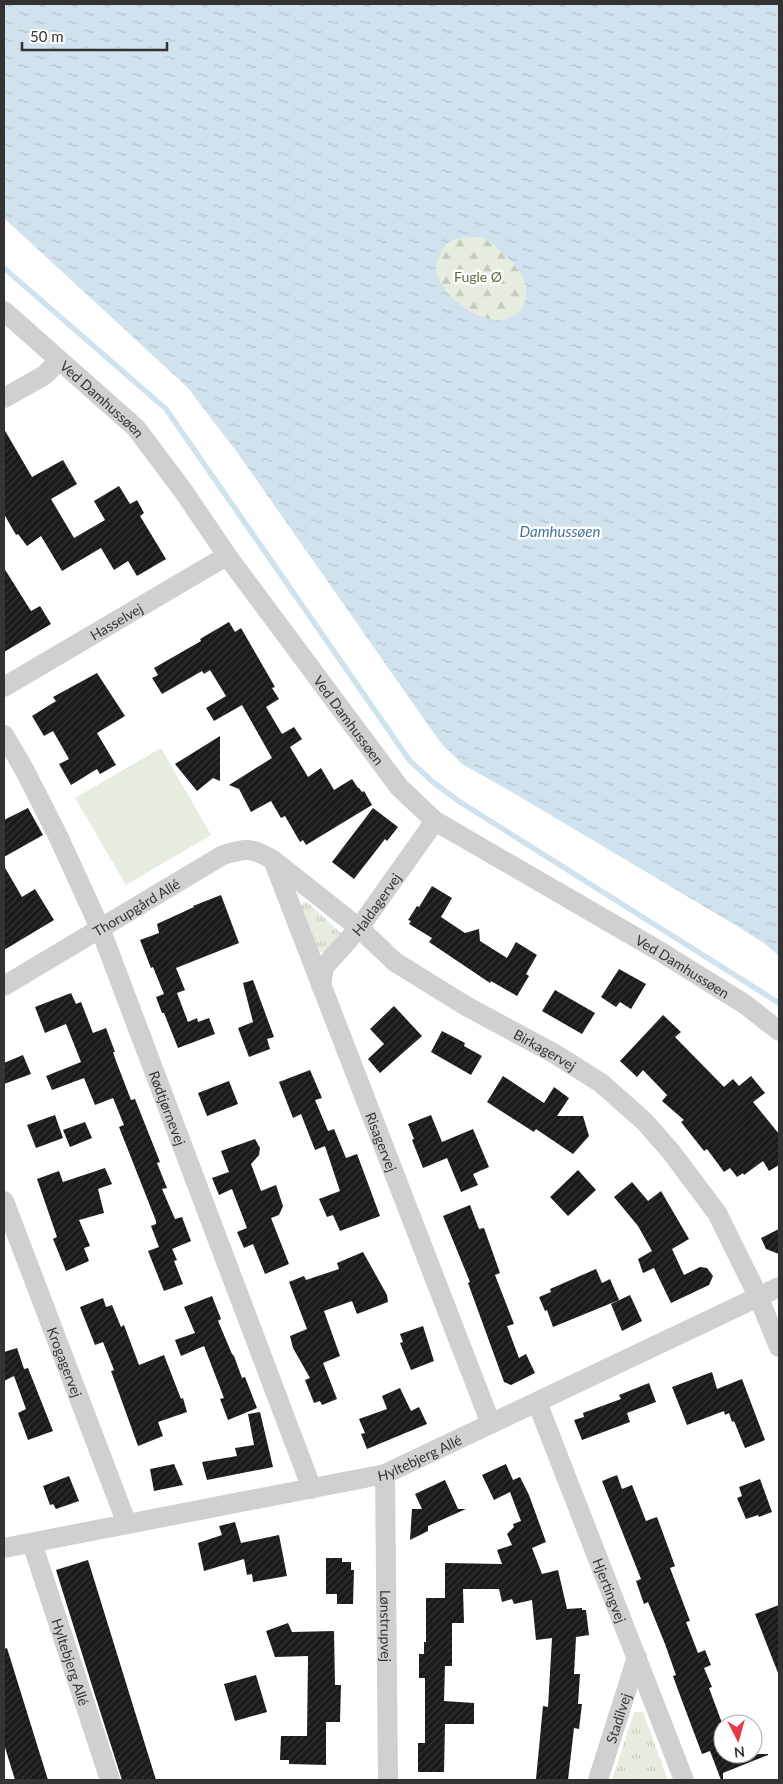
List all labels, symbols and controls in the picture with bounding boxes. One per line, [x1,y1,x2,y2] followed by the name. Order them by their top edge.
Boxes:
[22,20,168,52] scale bar
[30,27,64,45] text: 50 m
[454,268,502,285] park label: Fugle Ø
[57,357,148,440] street label: Ved Damhussøen
[520,522,600,540] water label: Damhussøen
[87,599,145,643] street label: Hasselvej
[310,672,388,768] street label: Ved Damhussøen
[348,869,404,939] street label: Haldagervej
[90,874,183,939] street label: Thorupgård Allé
[633,931,733,1001] street label: Ved Damhussøen
[511,1025,580,1074] street label: Birkagervej
[146,1068,190,1148] street label: Rødtjørnevej
[363,1109,401,1174] street label: Risagervej
[44,1324,86,1399] street label: Krogagervej
[376,1431,464,1484] street label: Hyltebjerg Allé
[590,1555,630,1625] street label: Hjertingvej
[378,1590,395,1662] street label: Lønstrupvej
[49,1616,93,1708] street label: Hyltebjerg Allé
[602,1691,634,1745] street label: Stadilvej
[713,1714,763,1764] north arrow
[733,1743,746,1761] text: N

